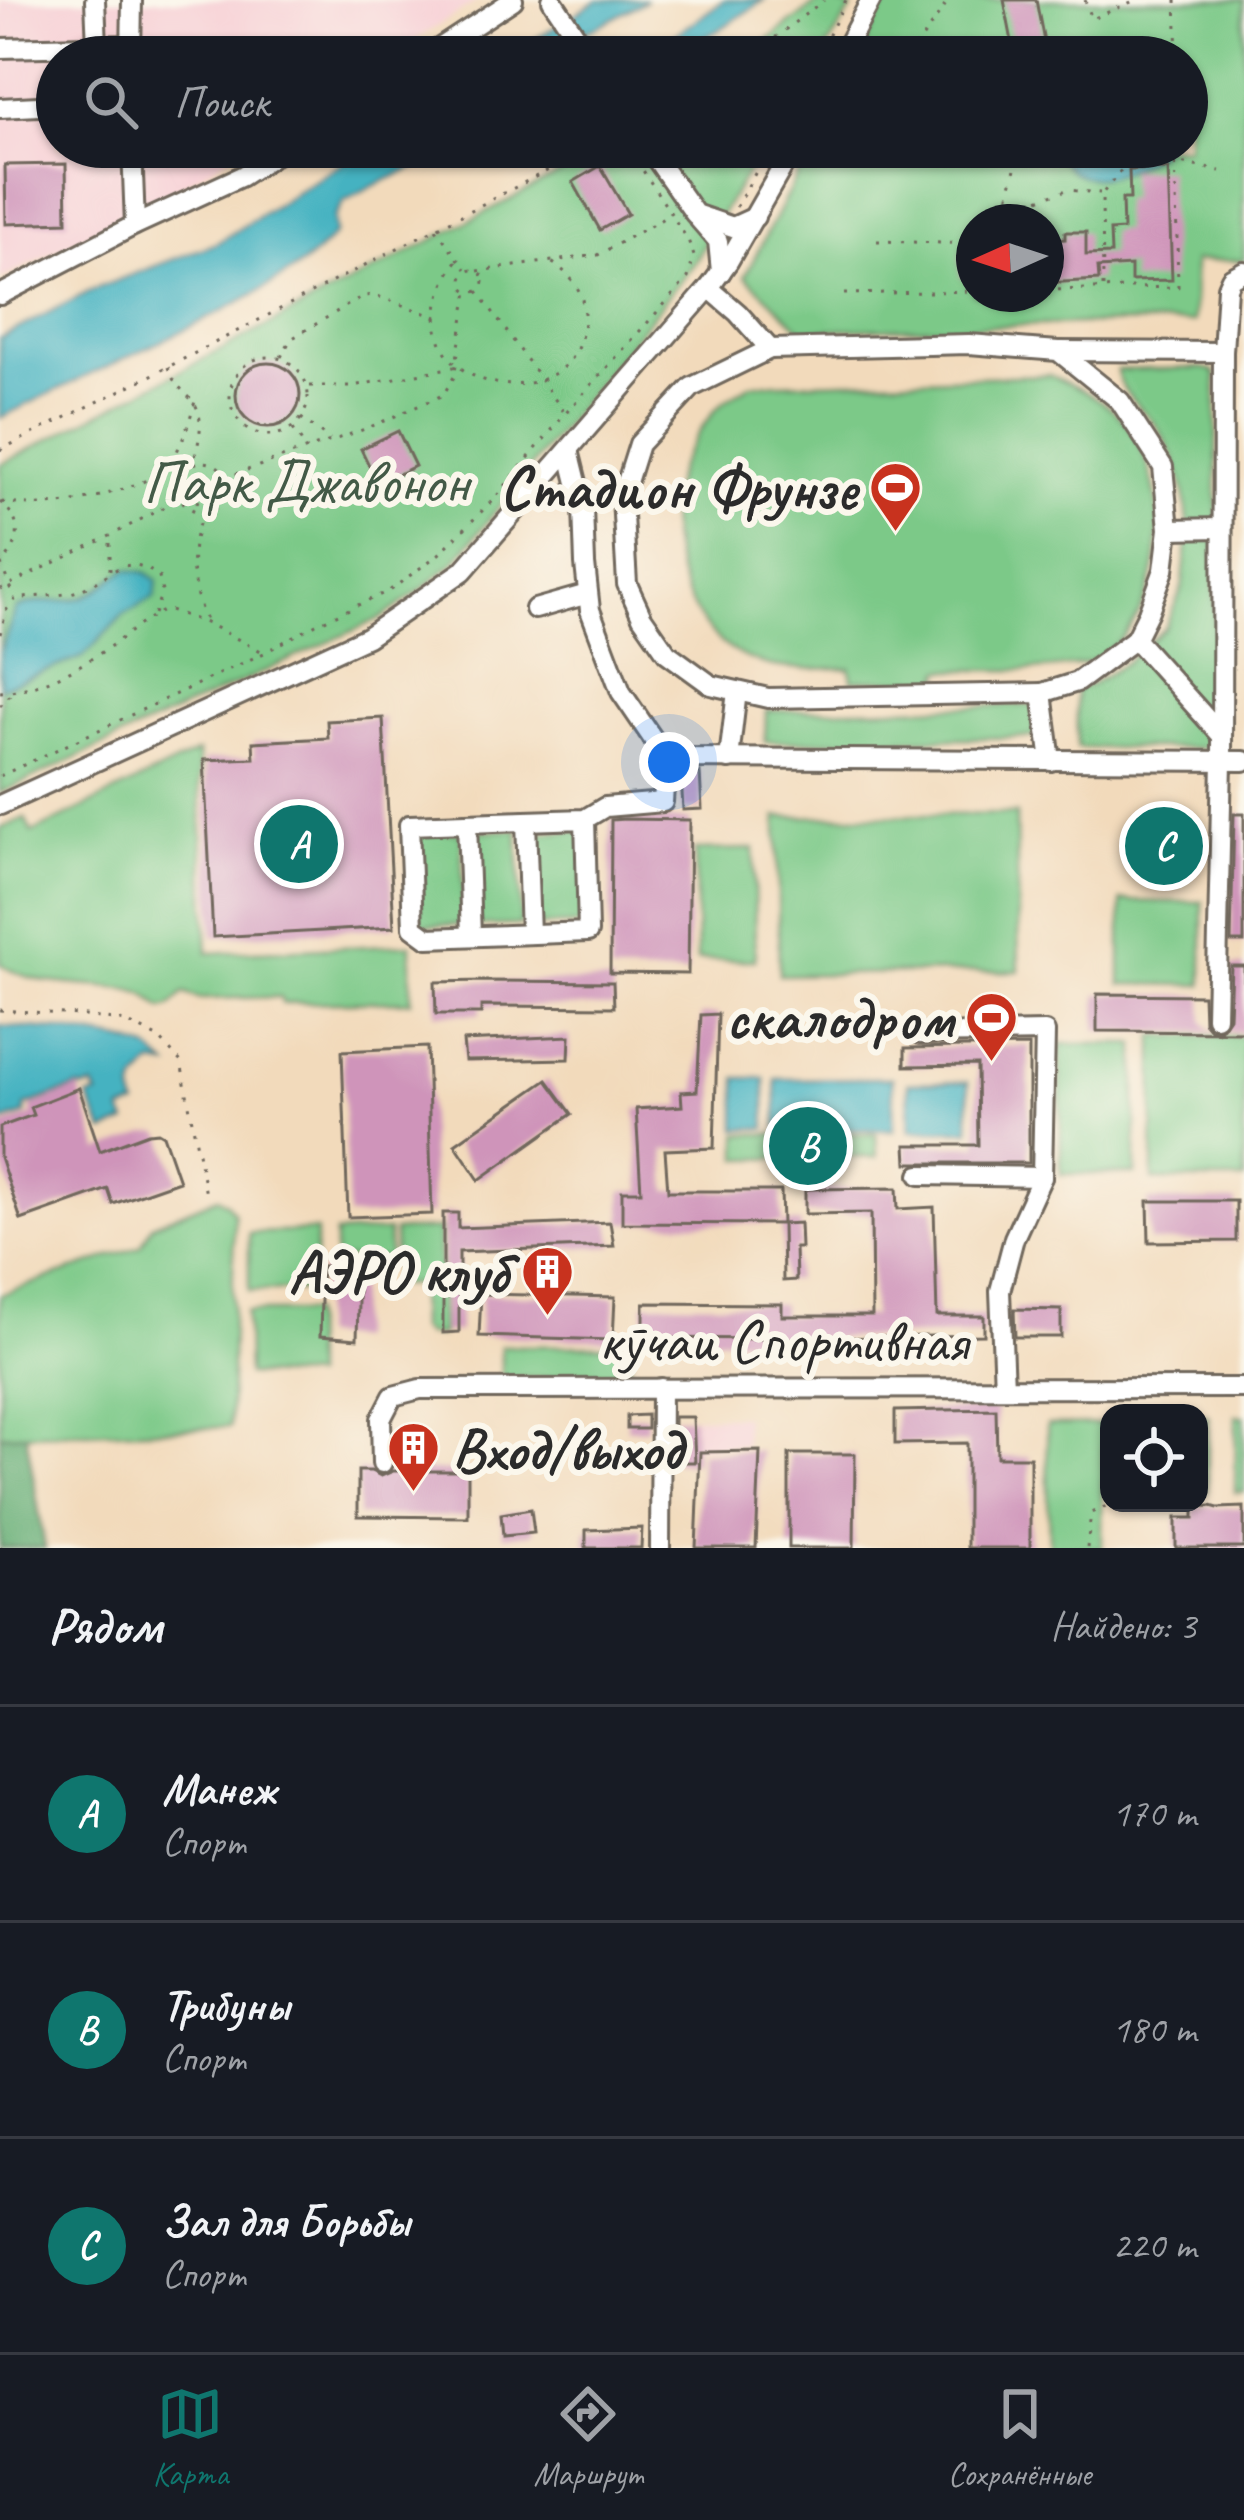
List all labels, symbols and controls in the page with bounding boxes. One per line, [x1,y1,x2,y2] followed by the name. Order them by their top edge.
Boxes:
[36,36,1208,168] search box
[78,69,144,135] icon: search
[174,74,269,131] text: Поиск
[956,204,1064,312] north arrow
[143,444,473,520] park label: Парк Джавонон
[500,450,860,526] place label: Стадион Фрунзе
[868,459,924,533] sports icon: Стадион Фрунзе
[639,732,699,792] your location
[260,799,338,889] pin: A
[1125,801,1203,891] pin: C
[726,980,956,1056] place label: скалодром
[964,989,1020,1063] sports icon: скалодром
[769,1101,847,1191] pin: B
[289,1234,521,1310] place label: АЭРО клуб
[519,1243,575,1317] building icon: АЭРО клуб
[599,1303,972,1379] street label: кӯчаи Спортивная
[1100,1404,1208,1512] map controls
[1100,1404,1208,1512] button: locate
[452,1411,688,1487] place label: Вход/выход
[385,1420,441,1494] building icon: Вход/выход
[48,1594,162,1658] text: Рядом
[1051,1602,1196,1651] text: Найдено: 3
[162,1761,276,1818] text: Манеж
[77,1789,97,1838] text: A
[1112,1789,1196,1838] text: 170 m
[162,1818,246,1867] text: Спорт
[162,1977,289,2034] text: Трибуны
[77,2005,97,2054] text: B
[1112,2005,1196,2054] text: 180 m
[162,2034,246,2083] text: Спорт
[162,2193,410,2250] text: Зал для Борьбы
[78,2221,96,2270] text: C
[1112,2221,1196,2270] text: 220 m
[162,2250,246,2299] text: Спорт
[153,2381,228,2495] tab: Карта
[534,2381,643,2495] tab: Маршрут
[948,2381,1091,2495] tab: Сохранённые

